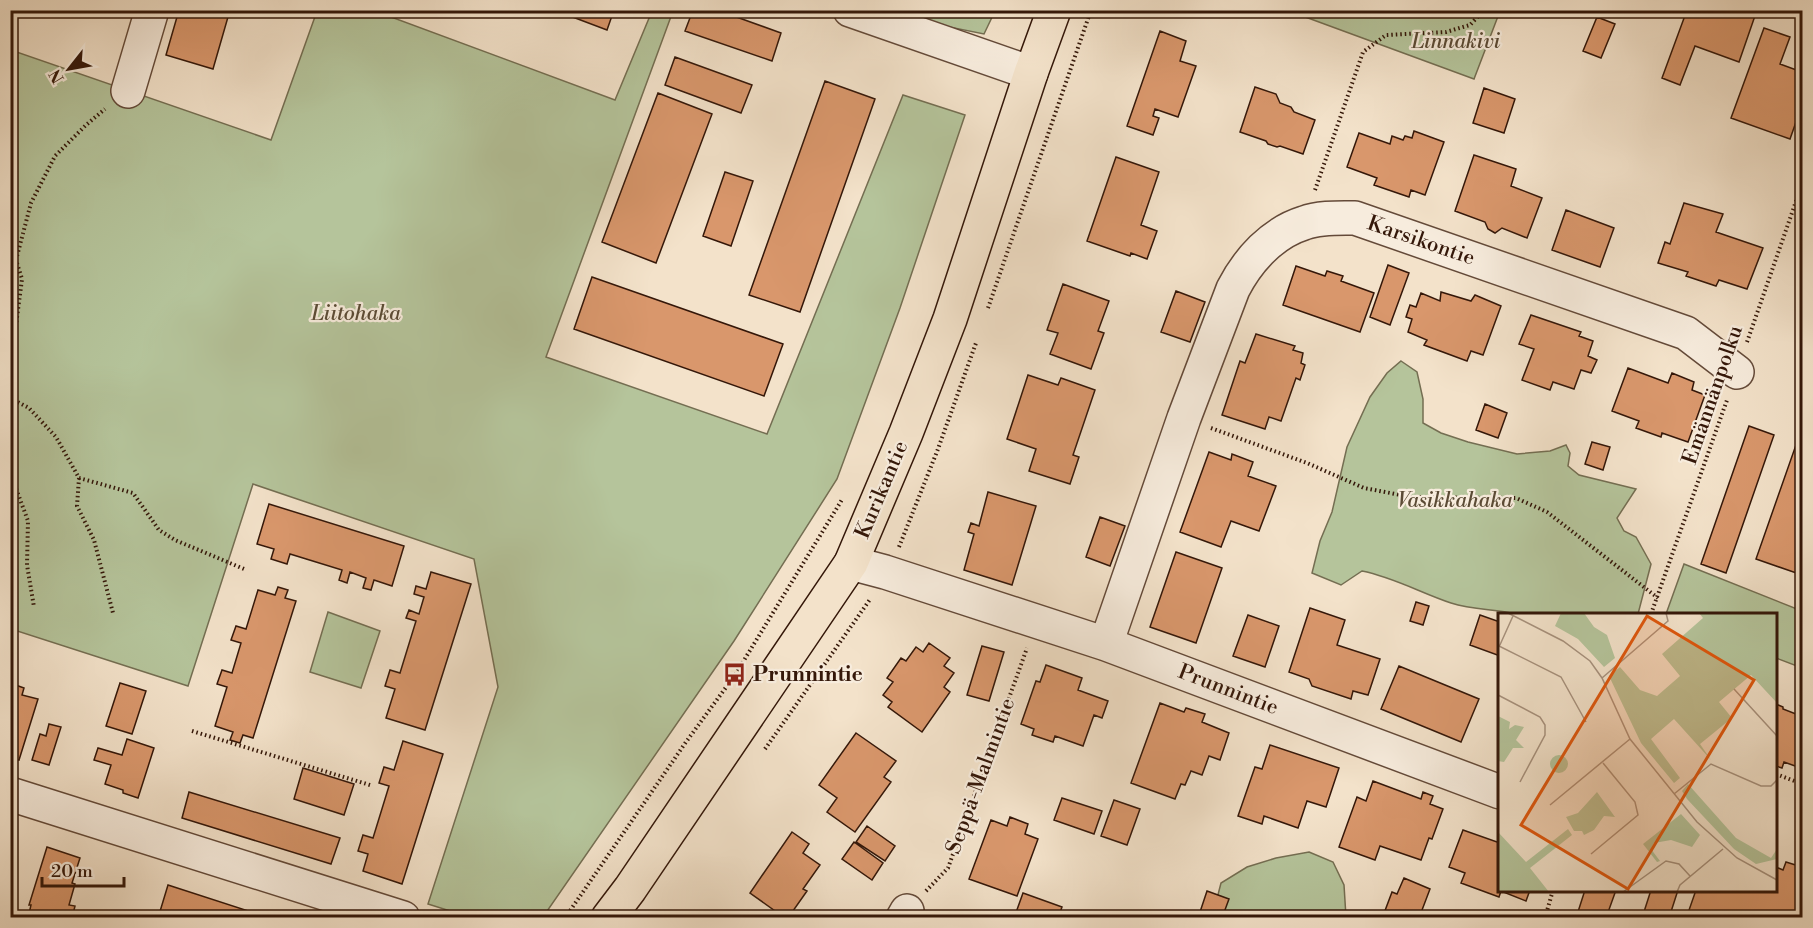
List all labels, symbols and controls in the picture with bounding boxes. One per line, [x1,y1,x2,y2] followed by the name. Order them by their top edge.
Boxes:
[1411,29,1501,55] park label: Linnakivi
[39,39,99,99] north arrow
[45,65,69,87] text: N
[1364,210,1478,272] street label: Karsikontie
[310,301,401,327] park label: Liitohaka
[1677,322,1749,468] street label: Emännänpolku
[850,437,914,543] street label: Kurikantie
[1397,488,1513,514] park label: Vasikkahaka
[1498,613,1777,892] inset map
[1174,659,1282,721] street label: Prunnintie
[722,662,748,688] bus stop icon: Prunnintie
[753,662,863,688] place label: Prunnintie
[941,694,1021,858] street label: Seppä-Malmintie
[42,850,124,888] scale bar
[51,860,93,883] text: 20 m

